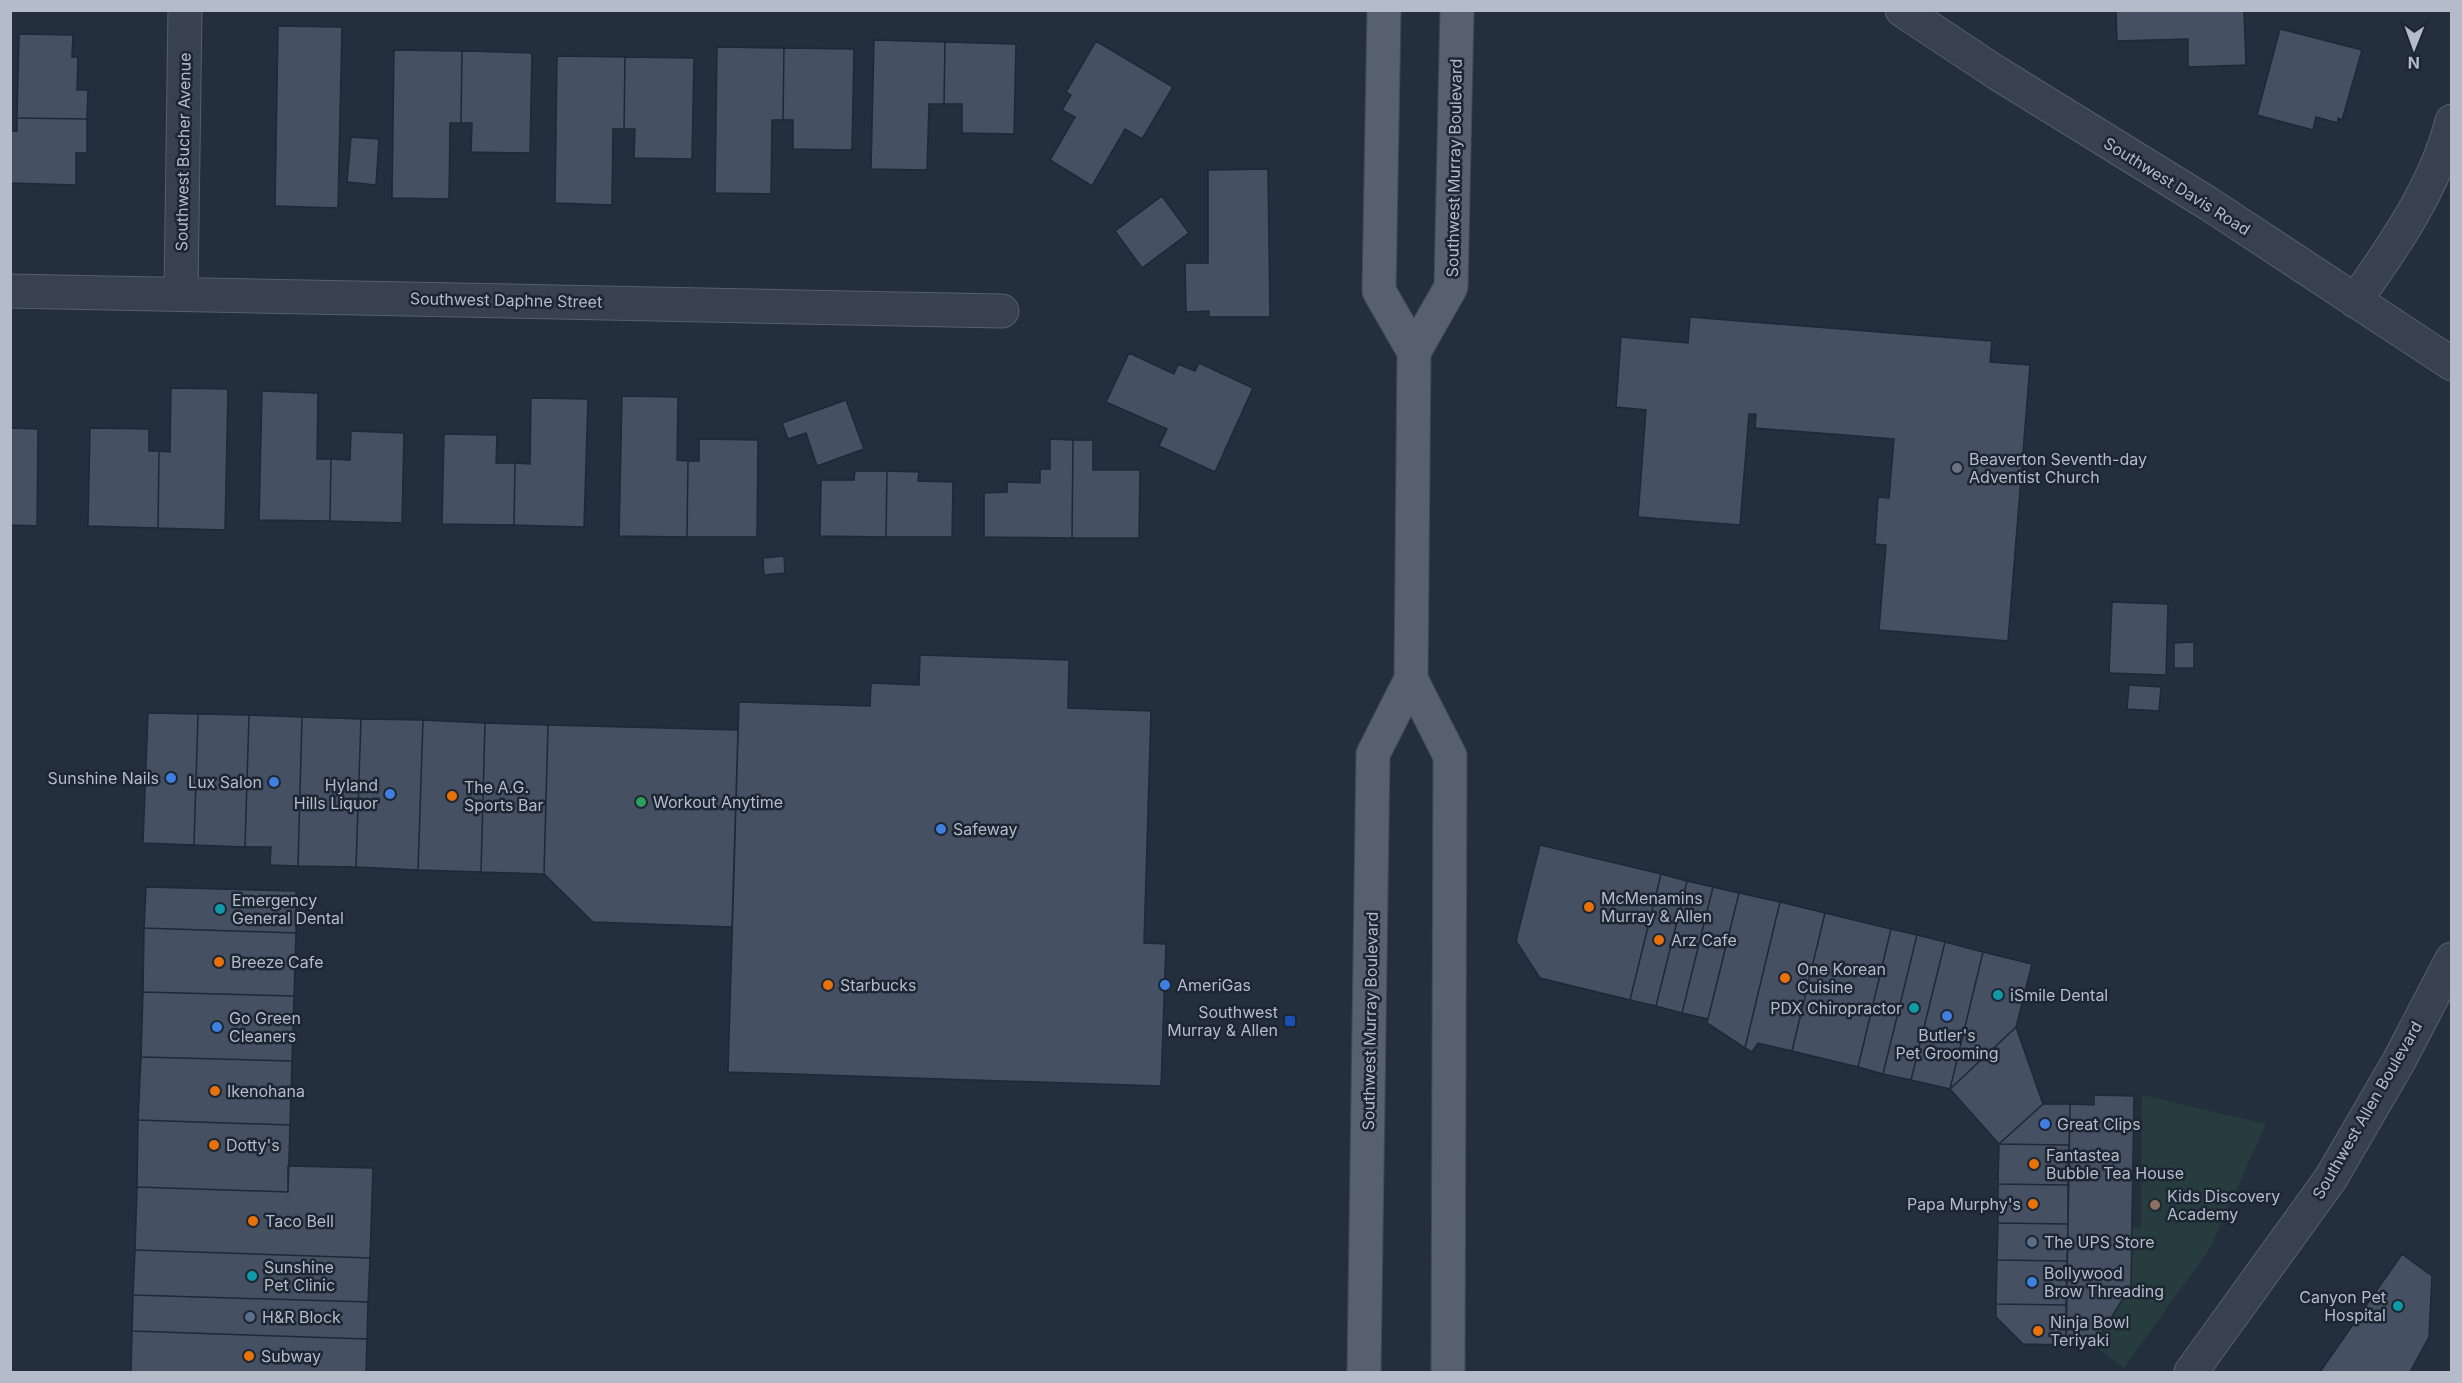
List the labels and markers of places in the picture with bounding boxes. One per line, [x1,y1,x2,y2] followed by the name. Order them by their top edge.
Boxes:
[1969,449,2147,487] place label: Beaverton Seventh-day Adventist Church
[1950,461,1964,475] marker: Beaverton Seventh-day Adventist Church
[48,768,159,788] place label: Sunshine Nails
[164,771,178,785] marker: Sunshine Nails
[188,772,262,792] place label: Lux Salon
[267,775,281,789] marker: Lux Salon
[294,775,378,813] place label: Hyland Hills Liquor
[464,777,543,815] place label: The A.G. Sports Bar
[383,787,397,801] marker: Hyland Hills Liquor
[445,789,459,803] marker: The A.G. Sports Bar
[653,792,783,812] place label: Workout Anytime
[634,795,648,809] marker: Workout Anytime
[953,819,1018,839] place label: Safeway
[934,822,948,836] marker: Safeway
[1601,888,1712,926] place label: McMenamins Murray & Allen
[232,890,344,928] place label: Emergency General Dental
[1582,900,1596,914] marker: McMenamins Murray & Allen
[213,902,227,916] marker: Emergency General Dental
[1671,930,1737,950] place label: Arz Cafe
[1652,933,1666,947] marker: Arz Cafe
[231,952,324,972] place label: Breeze Cafe
[212,955,226,969] marker: Breeze Cafe
[1797,959,1886,997] place label: One Korean Cuisine
[1778,971,1792,985] marker: One Korean Cuisine
[840,975,916,995] place label: Starbucks
[1177,975,1251,995] place label: AmeriGas
[821,978,835,992] marker: Starbucks
[1158,978,1172,992] marker: AmeriGas
[2010,985,2108,1005] place label: iSmile Dental
[1991,988,2005,1002] marker: iSmile Dental
[1770,998,1902,1018] place label: PDX Chiropractor
[1907,1001,1921,1015] marker: PDX Chiropractor
[1167,1002,1278,1040] place label: Southwest Murray & Allen
[229,1008,301,1046] place label: Go Green Cleaners
[1940,1009,1954,1023] marker: Butler's Pet Grooming
[1283,1014,1297,1028] marker: Southwest Murray & Allen
[210,1020,224,1034] marker: Go Green Cleaners
[1895,1025,1999,1063] place label: Butler's Pet Grooming
[227,1081,305,1101] place label: Ikenohana
[208,1084,222,1098] marker: Ikenohana
[2057,1114,2141,1134] place label: Great Clips
[2038,1117,2052,1131] marker: Great Clips
[226,1135,280,1155] place label: Dotty's
[207,1138,221,1152] marker: Dotty's
[2046,1145,2184,1183] place label: Fantastea Bubble Tea House
[2027,1157,2041,1171] marker: Fantastea Bubble Tea House
[2167,1186,2280,1224] place label: Kids Discovery Academy
[1907,1194,2021,1214] place label: Papa Murphy's
[2026,1197,2040,1211] marker: Papa Murphy's
[2148,1198,2162,1212] marker: Kids Discovery Academy
[265,1211,334,1231] place label: Taco Bell
[246,1214,260,1228] marker: Taco Bell
[2044,1232,2155,1252] place label: The UPS Store
[2025,1235,2039,1249] marker: The UPS Store
[264,1257,335,1295] place label: Sunshine Pet Clinic
[2044,1263,2164,1301] place label: Bollywood Brow Threading
[245,1269,259,1283] marker: Sunshine Pet Clinic
[2025,1275,2039,1289] marker: Bollywood Brow Threading
[2299,1287,2386,1325] place label: Canyon Pet Hospital
[2391,1299,2405,1313] marker: Canyon Pet Hospital
[262,1307,341,1327] place label: H&R Block
[243,1310,257,1324] marker: H&R Block
[2050,1312,2129,1350] place label: Ninja Bowl Teriyaki
[2031,1324,2045,1338] marker: Ninja Bowl Teriyaki
[261,1346,321,1366] place label: Subway
[242,1349,256,1363] marker: Subway

